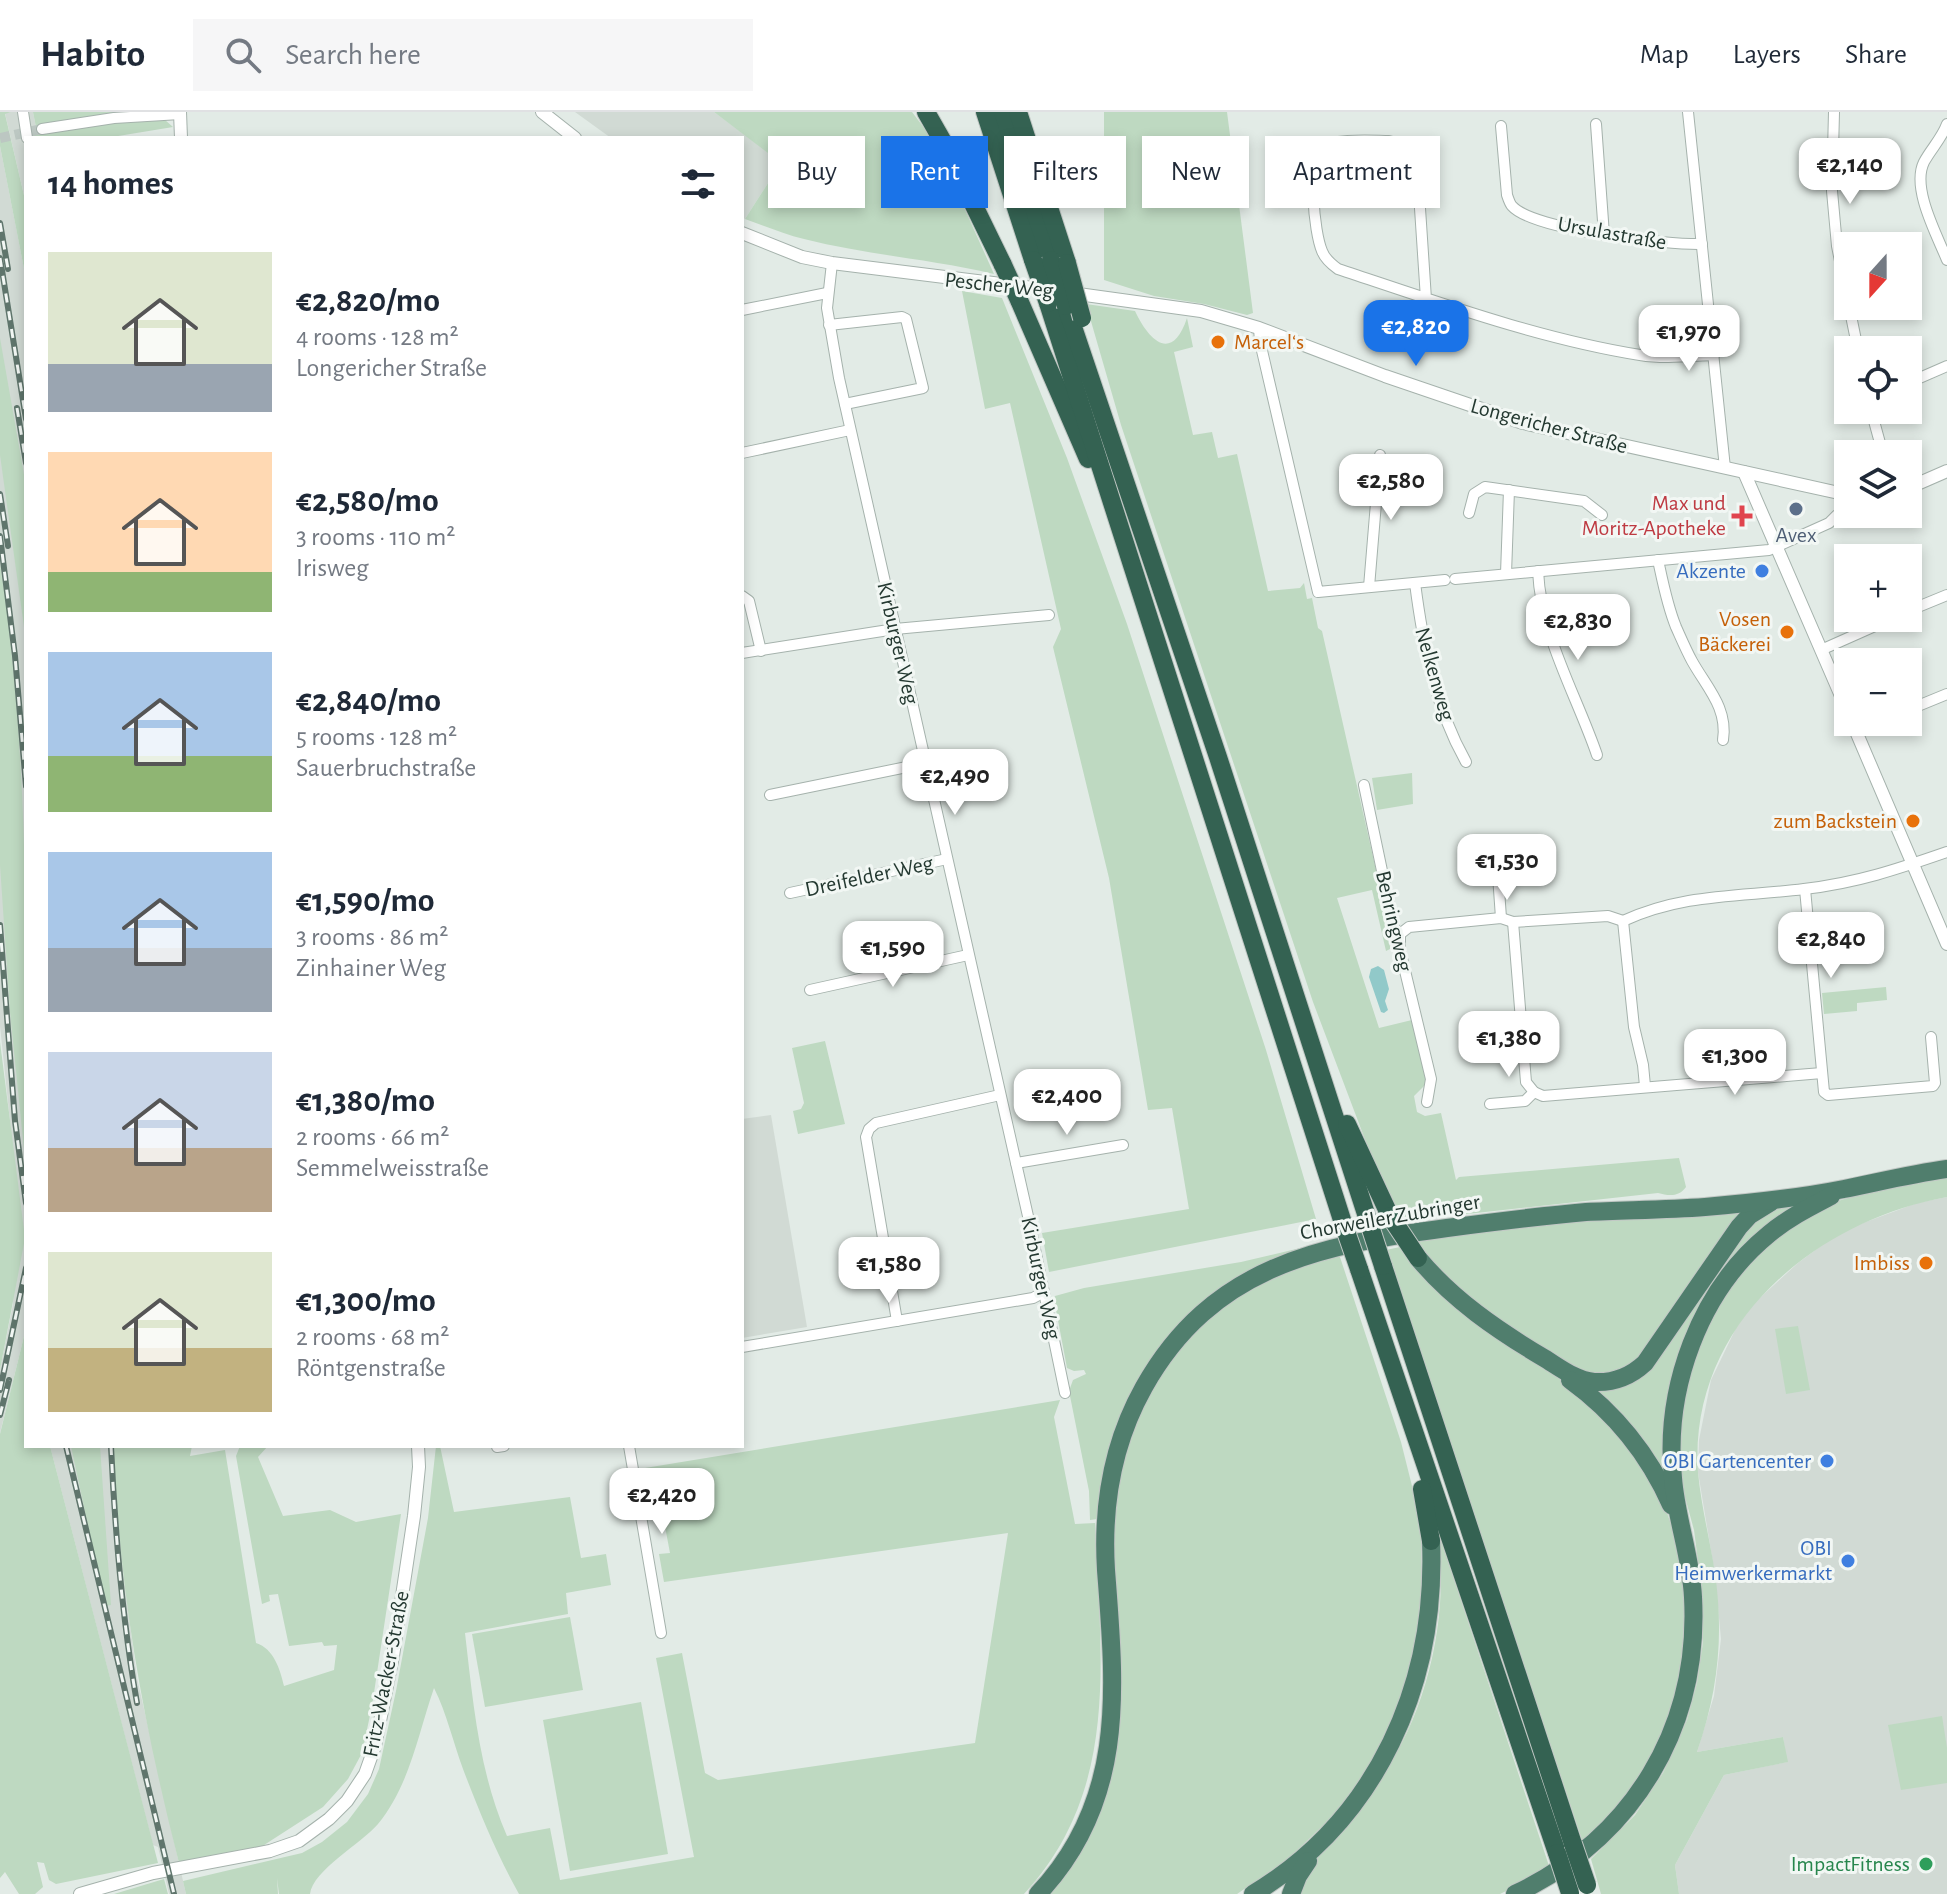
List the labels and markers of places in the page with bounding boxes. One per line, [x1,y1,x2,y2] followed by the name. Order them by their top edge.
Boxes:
[1785,138,1915,206] pin: €2,140
[1351,300,1481,368] pin: €2,820
[1624,305,1754,373] pin: €1,970
[1234,331,1304,353] place label: Marcel‘s
[1209,333,1227,351] marker: Marcel‘s
[1326,454,1456,522] pin: €2,580
[1582,492,1726,539] place label: Max und Moritz-Apotheke
[1787,500,1805,518] marker: Avex
[1733,507,1751,525] marker: Max und Moritz-Apotheke
[1775,524,1817,546] place label: Avex
[1676,560,1746,582] place label: Akzente
[1753,562,1771,580] marker: Akzente
[1513,594,1643,662] pin: €2,830
[1698,608,1771,655] place label: Vosen Bäckerei
[1778,623,1796,641] marker: Vosen Bäckerei
[890,749,1020,817] pin: €2,490
[1774,810,1897,832] place label: zum Backstein
[1904,812,1922,830] marker: zum Backstein
[1442,834,1572,902] pin: €1,530
[1766,912,1896,980] pin: €2,840
[828,921,958,989] pin: €1,590
[1444,1011,1574,1079] pin: €1,380
[1670,1029,1800,1097] pin: €1,300
[1002,1069,1132,1137] pin: €2,400
[824,1237,954,1305] pin: €1,580
[1854,1252,1910,1274] place label: Imbiss
[1917,1254,1935,1272] marker: Imbiss
[1664,1450,1811,1472] place label: OBI Gartencenter
[1818,1452,1836,1470] marker: OBI Gartencenter
[597,1468,727,1536] pin: €2,420
[1674,1537,1832,1584] place label: OBI Heimwerkermarkt
[1839,1552,1857,1570] marker: OBI Heimwerkermarkt
[1791,1853,1910,1875] place label: ImpactFitness
[1917,1855,1935,1873] marker: ImpactFitness

